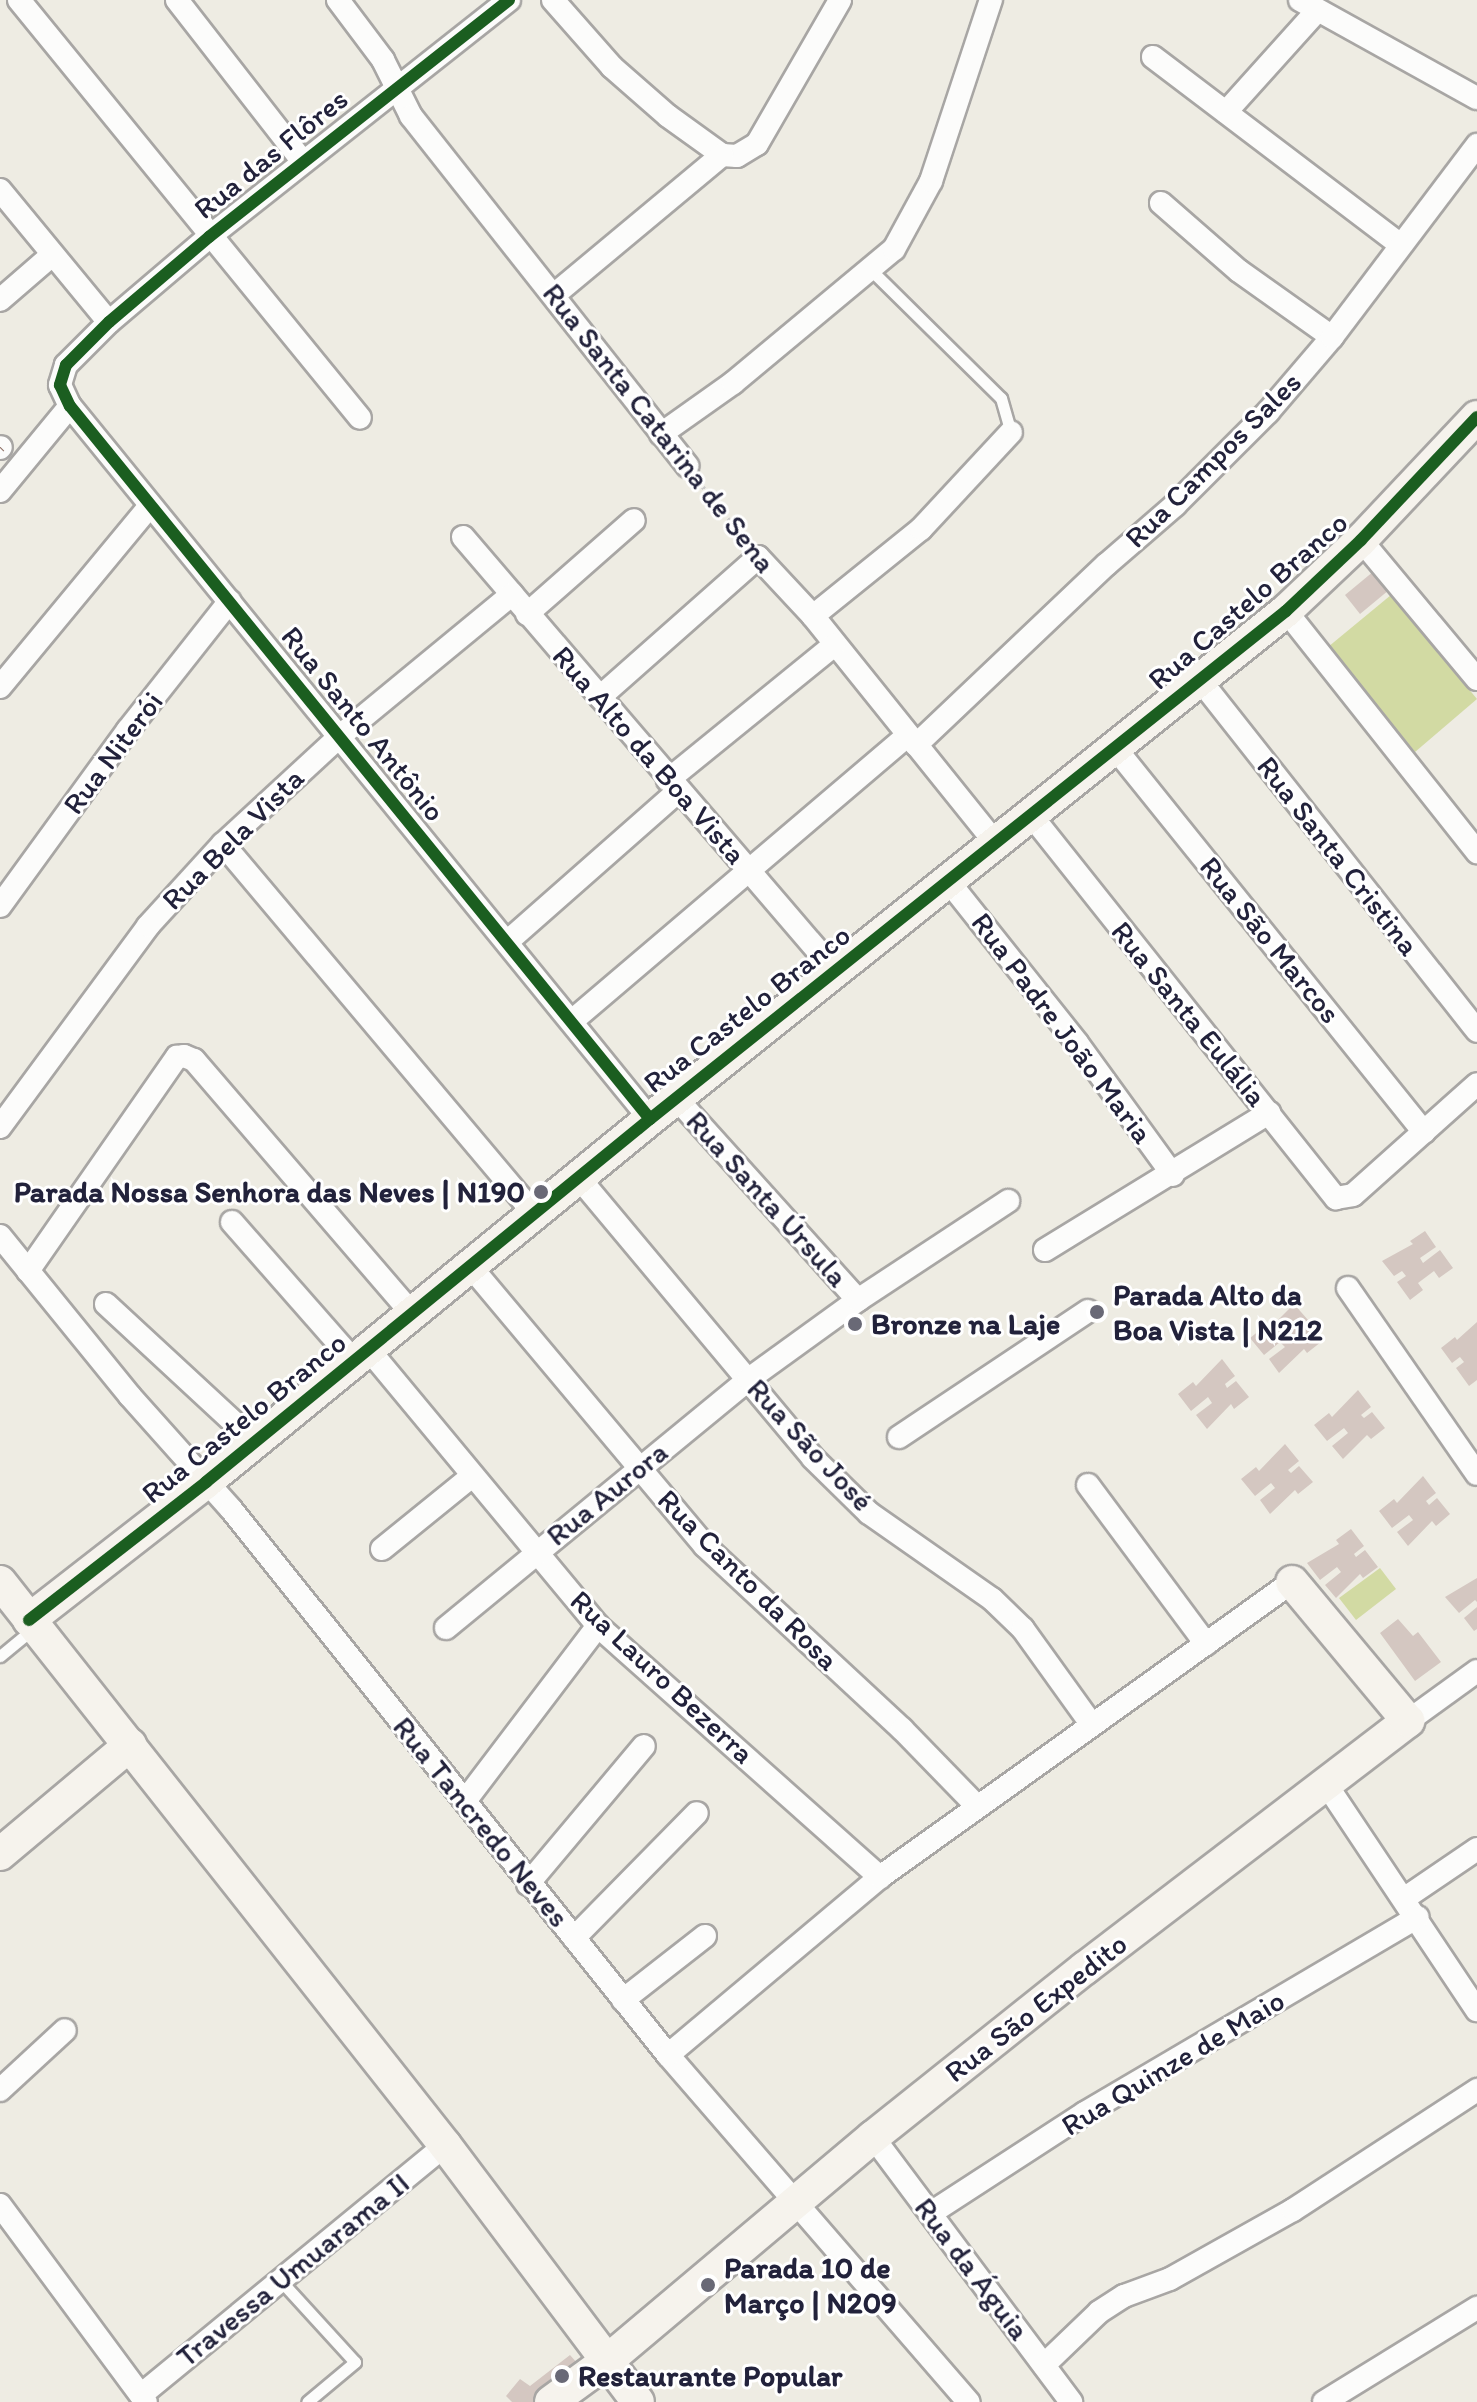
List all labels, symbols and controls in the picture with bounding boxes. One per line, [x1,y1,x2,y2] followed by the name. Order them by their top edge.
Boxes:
[187,81,355,227] street label: Rua das Flôres
[535,276,783,580] street label: Rua Santa Catarina de Sena
[1117,364,1309,556] street label: Rua Campos Sales
[1141,505,1355,697] street label: Rua Castelo Branco
[273,619,453,829] street label: Rua Santo Antônio
[545,639,753,871] street label: Rua Alto da Boa Vista
[55,685,171,821] street label: Rua Niterói
[1249,750,1427,962] street label: Rua Santa Cristina
[155,761,311,917] street label: Rua Bela Vista
[1192,849,1348,1031] street label: Rua São Marcos
[964,906,1160,1150] street label: Rua Padre João Maria
[1104,914,1274,1114] street label: Rua Santa Eulália
[636,917,858,1101] street label: Rua Castelo Branco
[679,1104,855,1294] street label: Rua Santa Úrsula
[13,1174,525,1210] place label: Parada Nossa Senhora das Neves | N190
[532,1183,550,1201] marker: Parada Nossa Senhora das Neves | N190
[1113,1277,1322,1348] place label: Parada Alto da Boa Vista | N212
[1088,1303,1106,1321] marker: Parada Alto da Boa Vista | N212
[871,1306,1060,1342] place label: Bronze na Laje
[846,1315,864,1333] marker: Bronze na Laje
[134,1325,354,1511] street label: Rua Castelo Branco
[740,1371,880,1519] street label: Rua São José
[539,1434,675,1554] street label: Rua Aurora
[650,1482,846,1678] street label: Rua Canto da Rosa
[563,1583,761,1771] street label: Rua Lauro Bezerra
[386,1711,576,1933] street label: Rua Tancredo Neves
[938,1926,1134,2090] street label: Rua São Expedito
[1055,1982,1291,2144] street label: Rua Quinze de Maio
[169,2165,417,2375] street label: Travessa Umuarama II
[907,2190,1037,2348] street label: Rua da Águia
[724,2250,897,2320] place label: Parada 10 de Março | N209
[699,2276,717,2294] marker: Parada 10 de Março | N209
[578,2358,843,2394] place label: Restaurante Popular
[553,2367,571,2385] marker: Restaurante Popular

